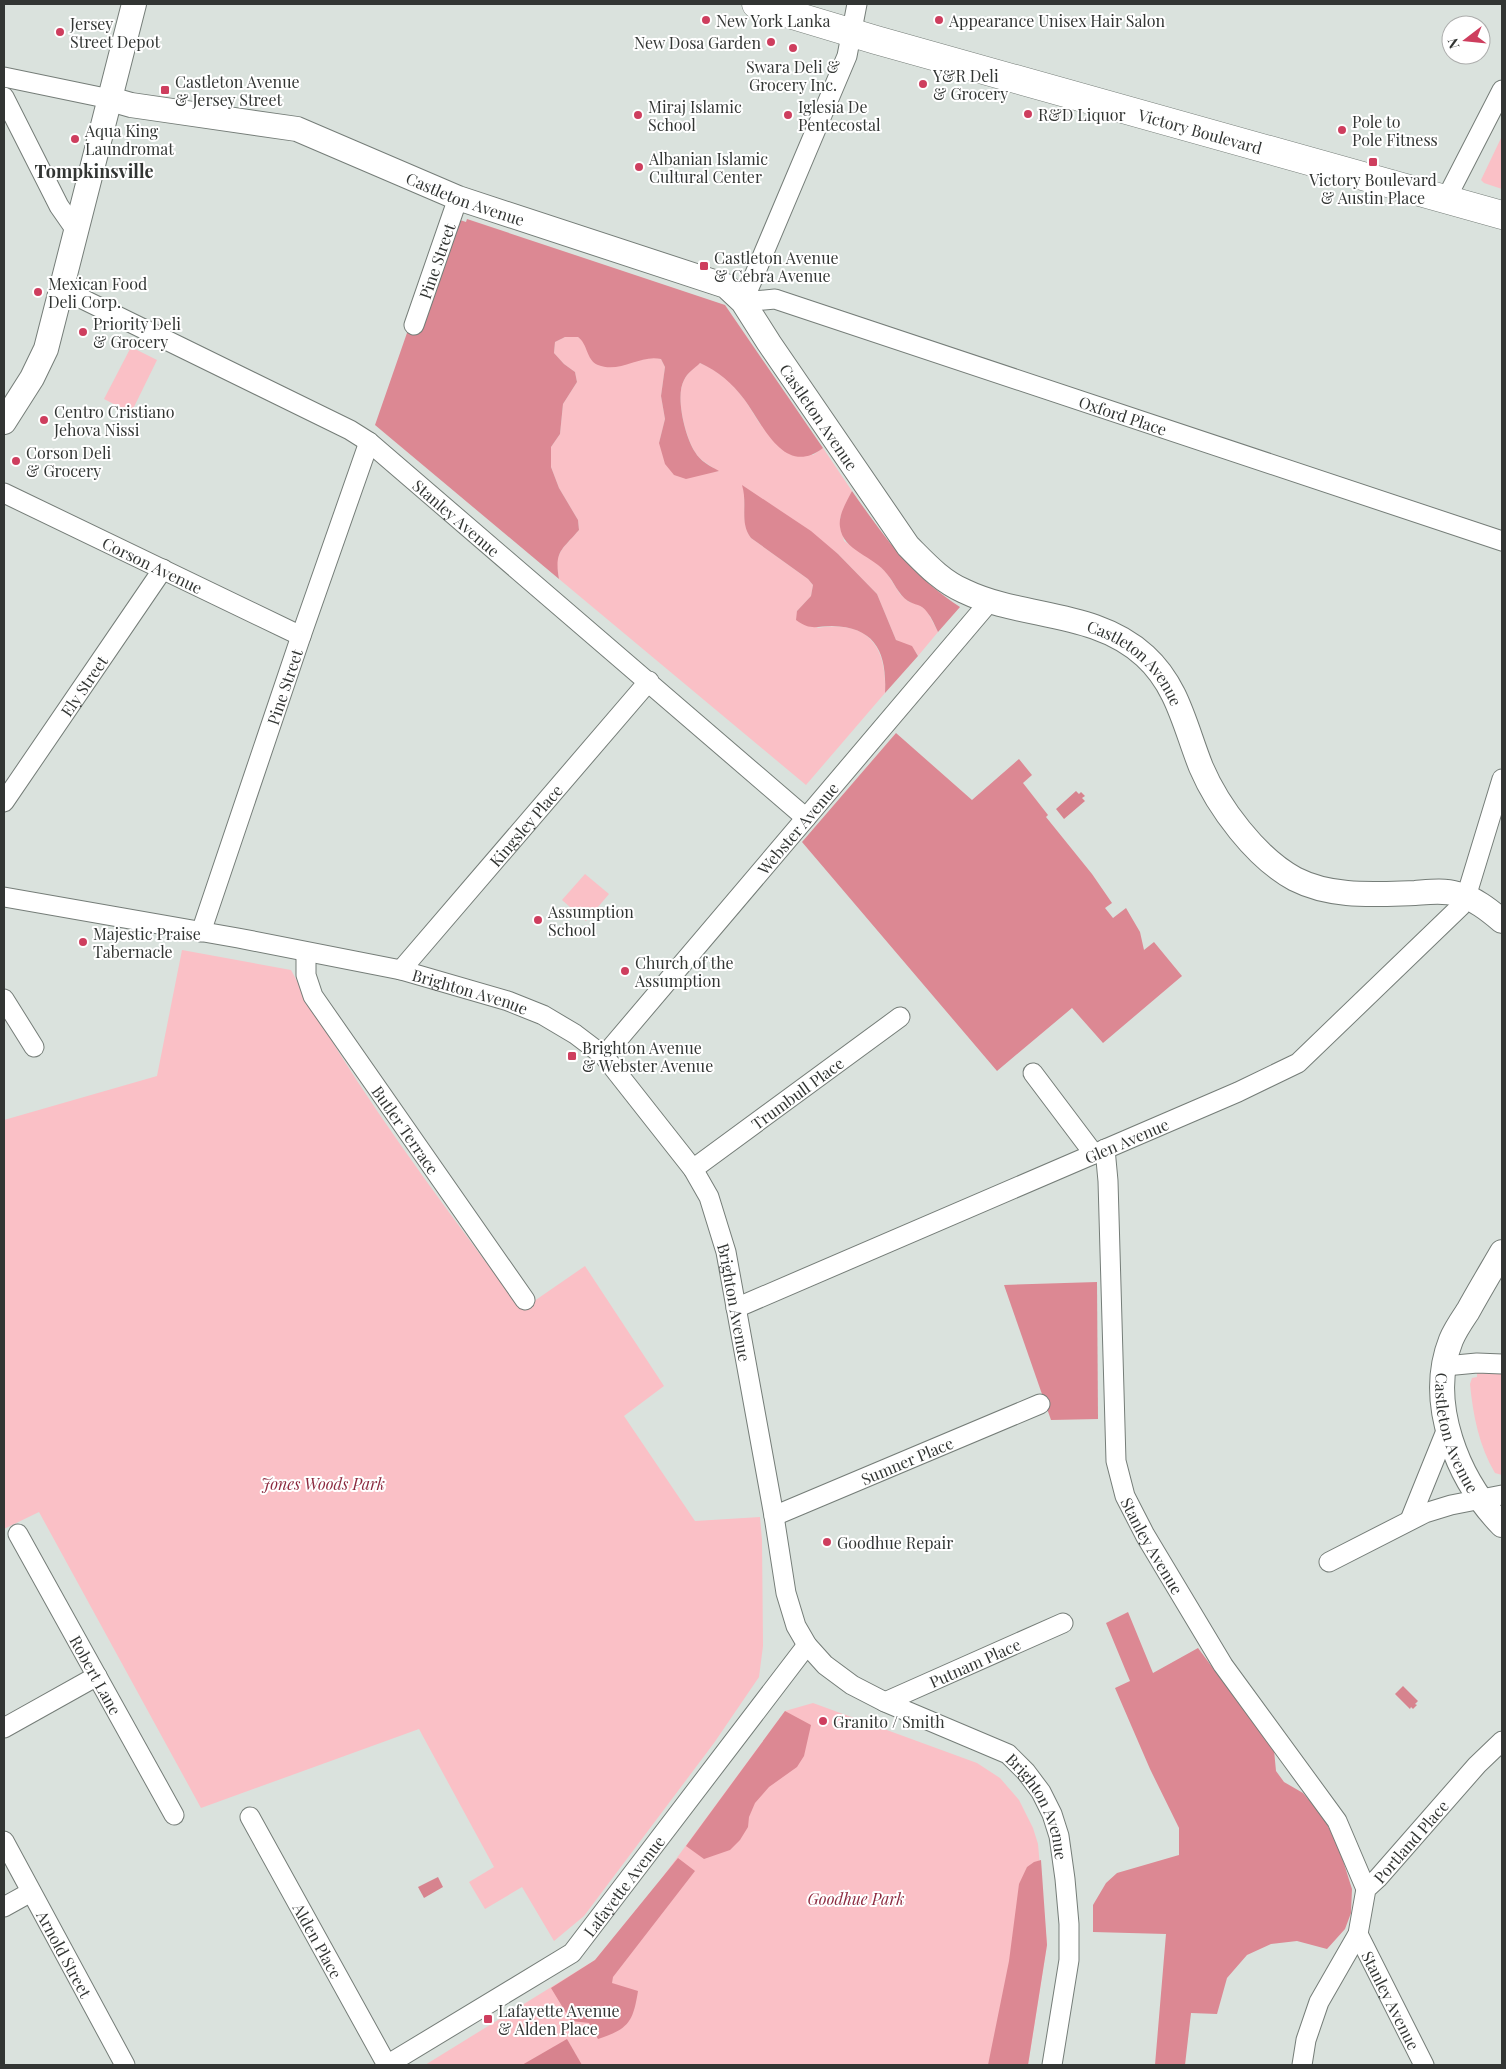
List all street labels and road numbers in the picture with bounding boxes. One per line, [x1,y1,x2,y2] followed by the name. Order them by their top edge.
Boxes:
[1135,103,1265,158] street label: Victory Boulevard
[403,167,527,230] street label: Castleton Avenue
[413,220,459,301] street label: Pine Street
[776,359,863,474] street label: Castleton Avenue
[1076,390,1170,439] street label: Oxford Place
[409,474,504,561] street label: Stanley Avenue
[99,532,206,598] street label: Corson Avenue
[1085,615,1188,709] street label: Castleton Avenue
[261,646,307,727] street label: Pine Street
[55,651,112,720] street label: Ely Street
[752,778,842,879] street label: Webster Avenue
[484,780,566,871] street label: Kingsley Place
[410,963,531,1019] street label: Brighton Avenue
[747,1052,847,1134] street label: Trumbull Place
[368,1081,444,1178] street label: Butler Terrace
[1081,1113,1172,1167] street label: Glen Avenue
[713,1240,756,1363] street label: Brighton Avenue
[1432,1372,1484,1497] street label: Castleton Avenue
[857,1431,956,1489] street label: Sumner Place
[1117,1493,1188,1598] street label: Stanley Avenue
[66,1631,127,1718] street label: Robert Lane
[926,1633,1023,1692] street label: Putnam Place
[1002,1748,1073,1861] street label: Brighton Avenue
[1368,1795,1452,1887] street label: Portland Place
[578,1831,669,1940] street label: Lafayette Avenue
[288,1898,347,1982] street label: Alden Place
[32,1905,97,2001] street label: Arnold Street
[1358,1947,1425,2053] street label: Stanley Avenue

